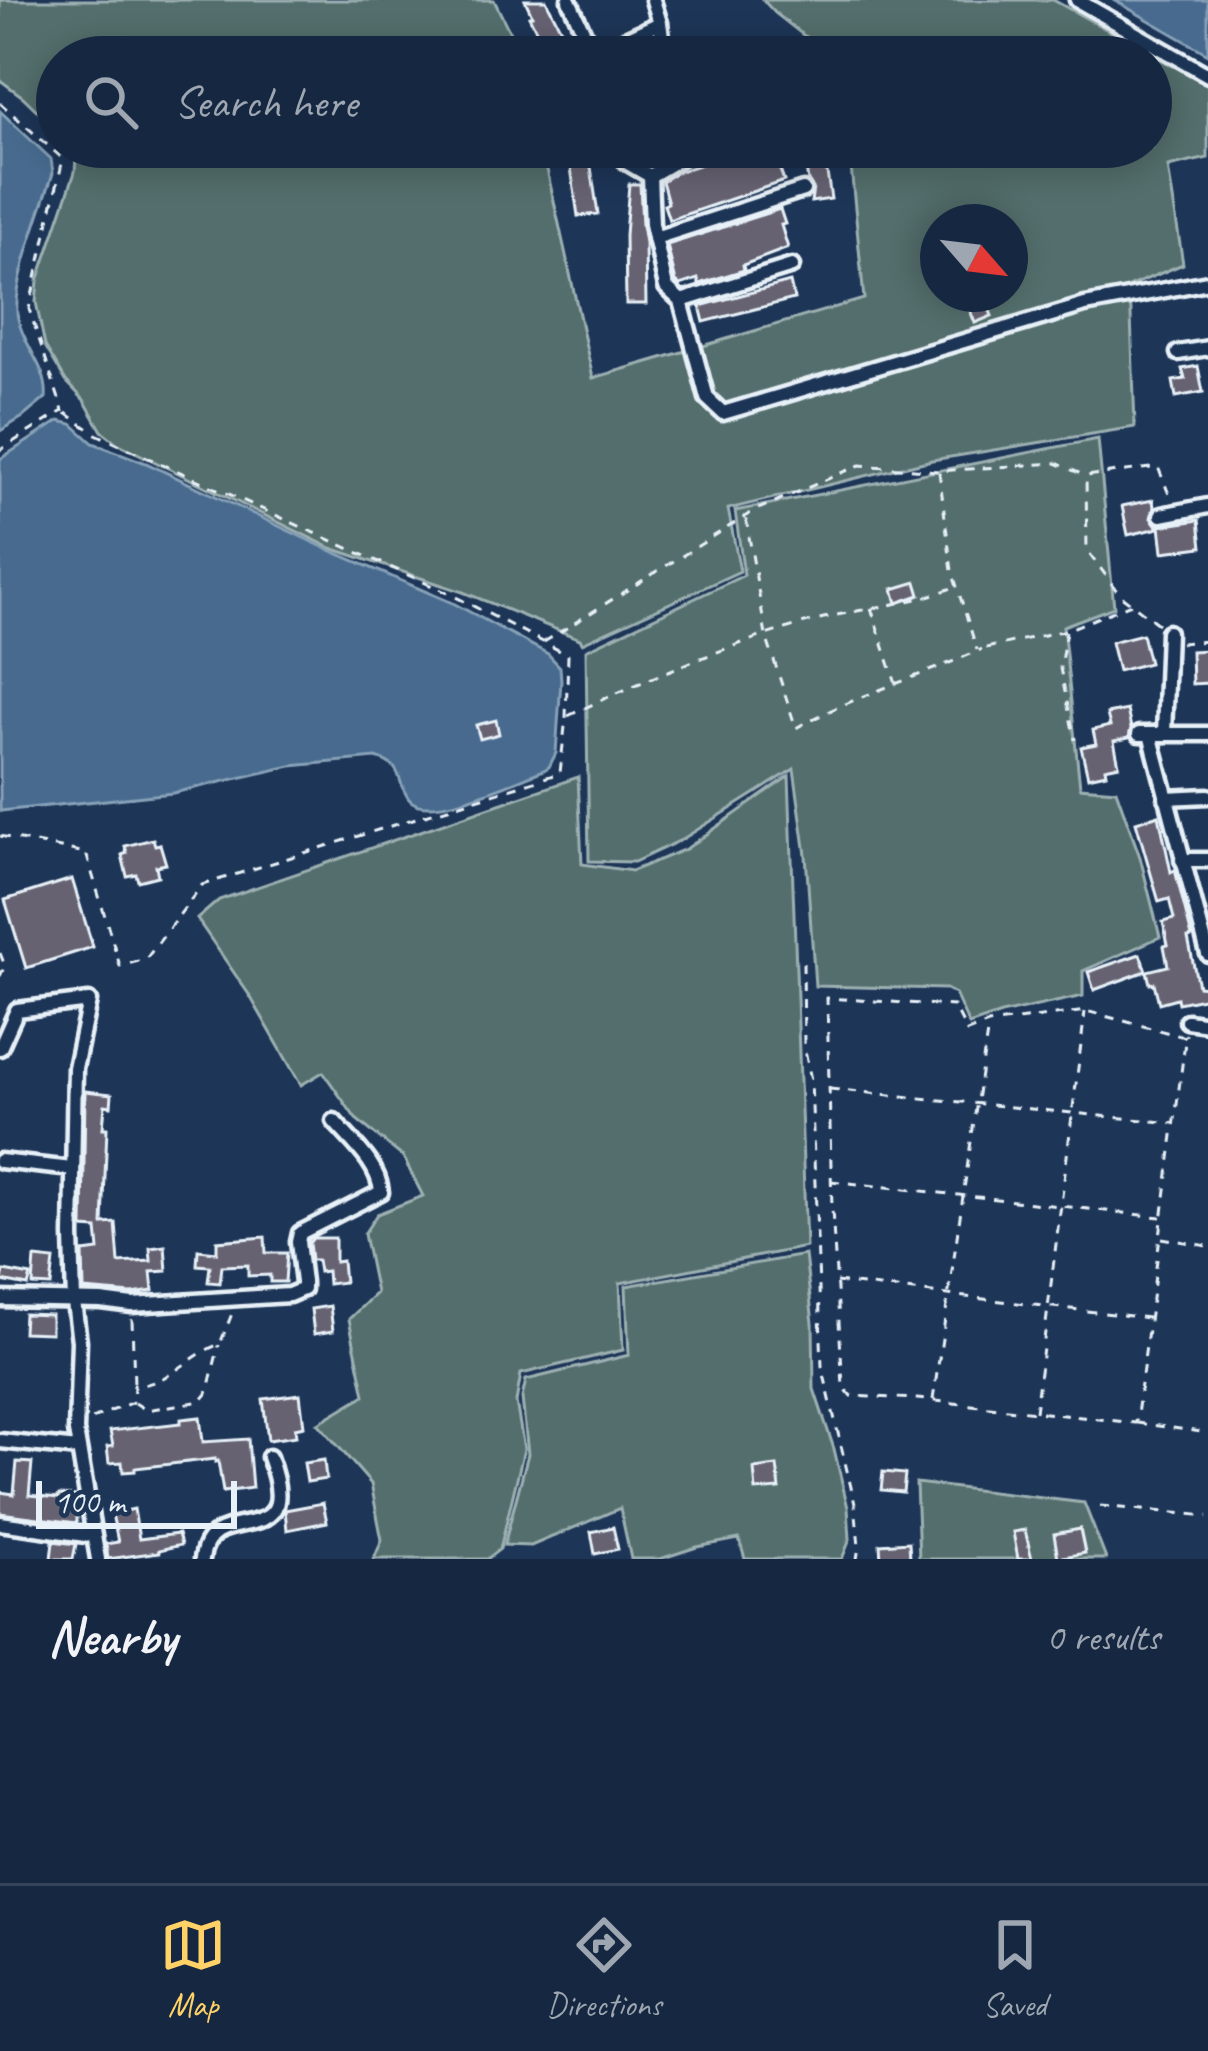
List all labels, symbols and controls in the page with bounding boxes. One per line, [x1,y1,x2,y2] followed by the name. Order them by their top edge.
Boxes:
[36,36,1172,168] search box
[78,69,144,135] icon: search
[174,74,357,131] text: Search here
[920,204,1028,312] north arrow
[36,1475,237,1528] scale bar
[54,1481,125,1523] text: 100 m
[48,1605,176,1669] text: Nearby
[1046,1613,1160,1662] text: 0 results
[160,1912,226,2026] tab: Map
[547,1912,661,2026] tab: Directions
[982,1912,1048,2026] tab: Saved

